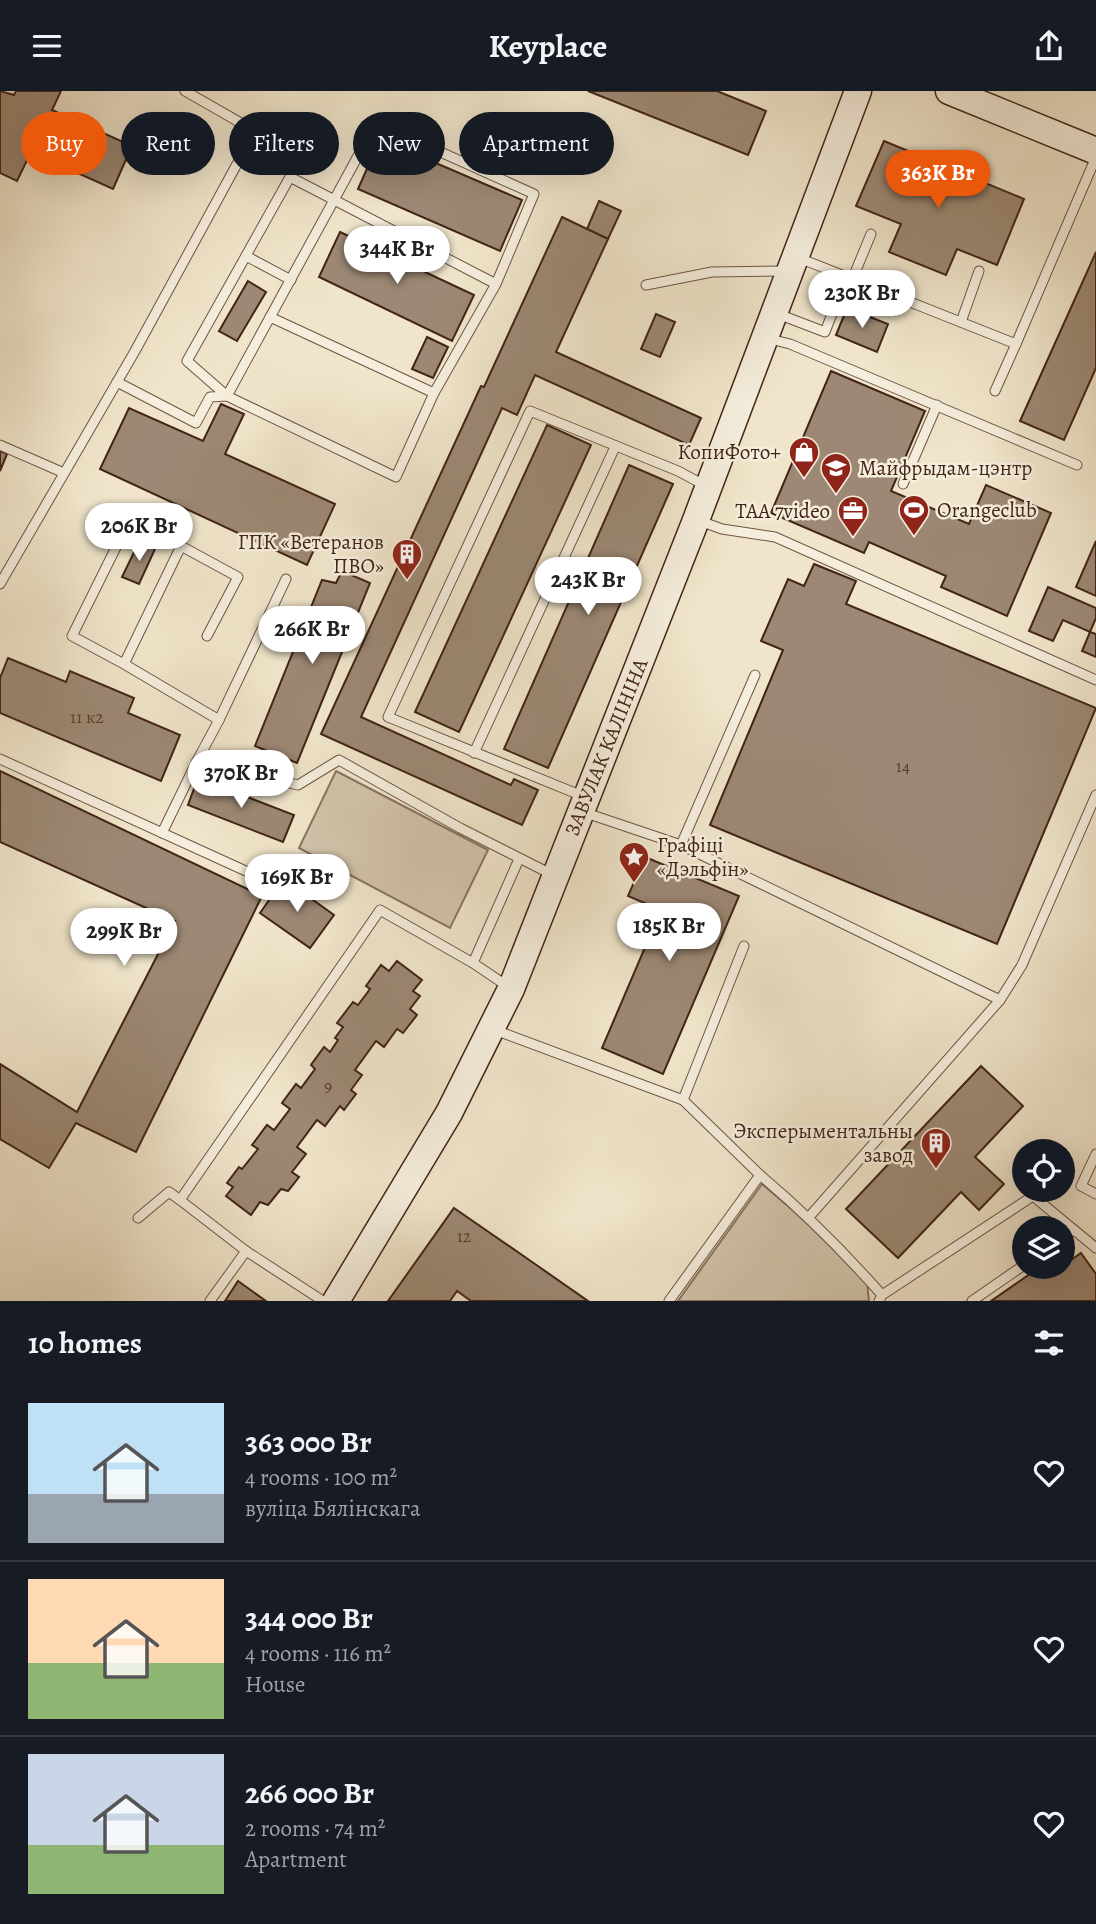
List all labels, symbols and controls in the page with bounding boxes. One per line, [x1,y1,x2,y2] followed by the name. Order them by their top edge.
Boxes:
[489,24,607,68] text: Keyplace
[28,27,66,65] icon: menu
[1030,27,1068,65] icon: share
[21,112,107,175] chip: Buy
[121,112,215,175] chip: Rent
[229,112,339,175] chip: Filters
[353,112,445,175] chip: New
[459,112,614,175] chip: Apartment
[873,151,1003,210] pin: 363K Br
[901,157,975,188] text: 363K Br
[332,227,462,286] pin: 344K Br
[360,233,434,264] text: 344K Br
[797,271,927,330] pin: 230K Br
[824,277,900,308] text: 230K Br
[787,435,821,479] shop icon: КопиФото+
[677,438,781,466] place label: КопиФото+
[819,451,853,495] school or university icon: Майфрыдам-цэнтр
[859,454,1032,482] place label: Майфрыдам-цэнтр
[897,493,931,537] sports icon: Orangeclub
[836,494,870,538] office icon: ТАА 7video
[937,496,1037,524] place label: Orangeclub
[735,497,830,525] place label: ТАА 7video
[74,503,204,563] pin: 206K Br
[101,510,177,541] text: 206K Br
[238,528,384,580] place label: ГПК «Ветеранов ПВО»
[390,537,424,581] building icon: ГПК «Ветеранов ПВО»
[523,557,653,617] pin: 243K Br
[551,564,625,595] text: 243K Br
[247,607,377,666] pin: 266K Br
[274,613,350,644] text: 266K Br
[558,654,655,840] street label: ЗАВУЛАК КАЛІНІНА
[70,705,104,729] house number: 11 к2
[176,751,306,810] pin: 370K Br
[896,754,910,778] house number: 14
[204,757,278,788] text: 370K Br
[657,831,749,883] place label: Графіці «Дэльфін»
[617,840,651,884] place icon: Графіці «Дэльфін»
[232,855,362,914] pin: 169K Br
[261,861,333,892] text: 169K Br
[604,903,734,963] pin: 185K Br
[59,909,189,968] pin: 299K Br
[633,910,705,941] text: 185K Br
[86,915,162,946] text: 299K Br
[324,1074,332,1098] house number: 9
[733,1117,913,1169] place label: Эксперыментальны завод
[919,1126,953,1170] building icon: Эксперыментальны завод
[1012,1139,1075,1279] map controls
[1012,1139,1075,1202] button: locate
[1012,1216,1075,1279] button: layers
[457,1224,472,1248] house number: 12
[28,1323,142,1363] text: 10 homes
[1030,1324,1068,1362] icon: filters
[245,1422,372,1462] text: 363 000 Br
[84,1431,168,1515] icon: home
[1030,1454,1068,1492] icon: heart
[245,1462,397,1493] text: 4 rooms · 100 m²
[245,1493,421,1524] text: вуліца Бялінскага
[245,1598,373,1638] text: 344 000 Br
[84,1607,168,1691] icon: home
[1030,1630,1068,1668] icon: heart
[245,1638,391,1669] text: 4 rooms · 116 m²
[245,1669,305,1700] text: House
[245,1773,374,1813] text: 266 000 Br
[84,1782,168,1866] icon: home
[1030,1805,1068,1843] icon: heart
[245,1813,385,1844] text: 2 rooms · 74 m²
[245,1844,347,1875] text: Apartment

